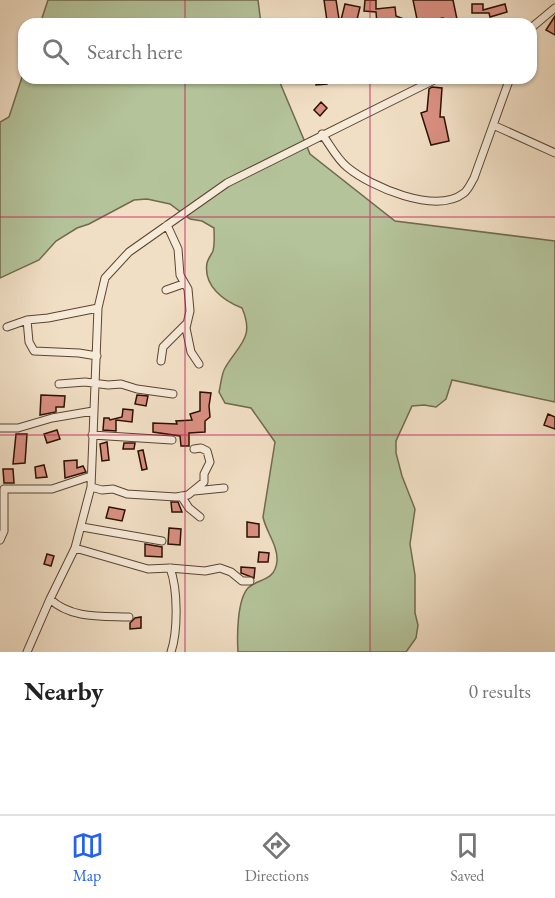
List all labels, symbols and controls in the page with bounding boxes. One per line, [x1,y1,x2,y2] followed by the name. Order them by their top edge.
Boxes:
[18,18,537,84] search box
[39,35,72,68] icon: search
[87,37,182,66] text: Search here
[24,674,104,708] text: Nearby
[468,678,531,704] text: 0 results
[71,829,104,886] tab: Map
[245,829,309,886] tab: Directions
[450,829,484,886] tab: Saved

